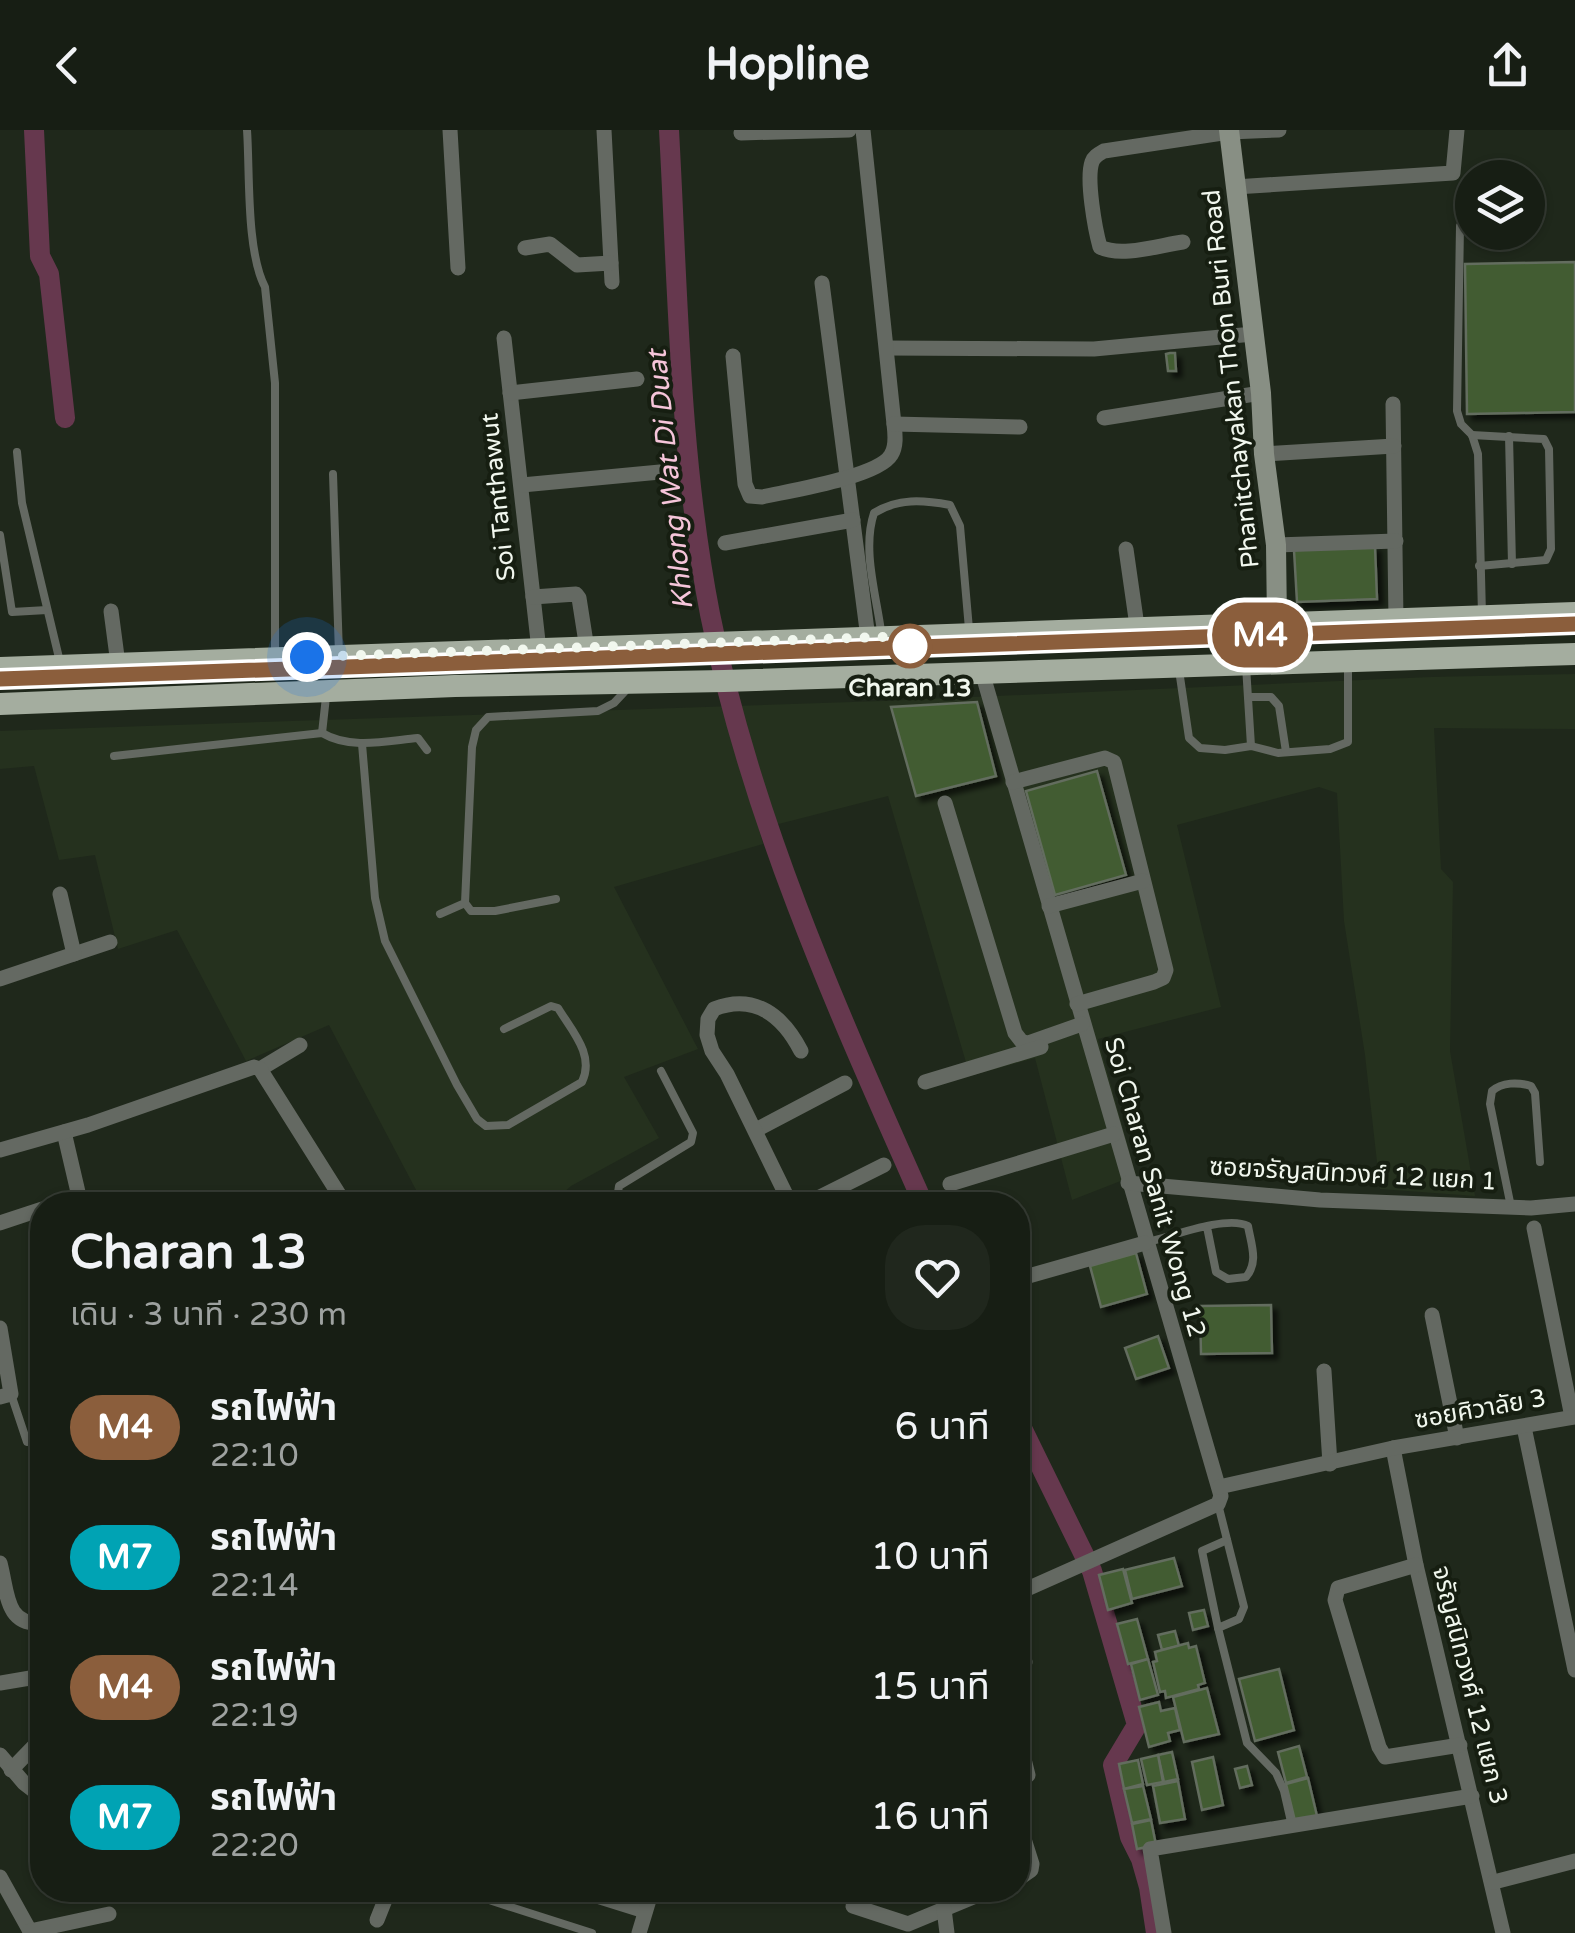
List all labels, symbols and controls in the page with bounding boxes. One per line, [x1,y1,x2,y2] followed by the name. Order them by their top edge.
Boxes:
[40,38,95,93] icon: back
[705,38,870,92] text: Hopline
[1480,38,1535,93] icon: share
[1455,160,1545,250] map controls
[1455,160,1545,250] button: layers
[1196,188,1266,570] street label: Phanitchayakan Thon Buri Road
[639,345,701,612] water label: Khlong Wat Di Duat
[474,411,522,582] street label: Soi Tanthawut
[1215,602,1305,668] line badge: M4
[1232,614,1288,656] text: M4
[889,625,931,667] marker: Charan 13
[282,632,332,682] your location
[848,673,972,703] place label: Charan 13
[1098,1034,1212,1341] street label: Soi Charan Sanit Wong 12
[1209,1151,1497,1197] street label: ซอยจรัญสนิทวงศ์ 12 แยก 1
[70,1224,307,1282] text: Charan 13
[885,1225,990,1330] button: heart
[70,1296,347,1334] text: เดิน · 3 นาที · 230 m
[1412,1383,1548,1435] street label: ซอยศิวาลัย 3
[210,1385,337,1431] text: รถไฟฟ้า
[894,1404,990,1450] text: 6 นาที
[97,1406,153,1448] text: M4
[210,1437,299,1475] text: 22:10
[210,1515,337,1561] text: รถไฟฟ้า
[871,1534,990,1580] text: 10 นาที
[97,1536,153,1578] text: M7
[1426,1563,1514,1807] street label: จรัญสนิทวงศ์ 12 แยก 3
[210,1567,299,1605] text: 22:14
[210,1645,337,1691] text: รถไฟฟ้า
[871,1664,990,1710] text: 15 นาที
[97,1666,153,1708] text: M4
[210,1697,299,1735] text: 22:19
[210,1775,337,1821] text: รถไฟฟ้า
[871,1794,990,1840] text: 16 นาที
[97,1796,153,1838] text: M7
[210,1827,299,1865] text: 22:20

